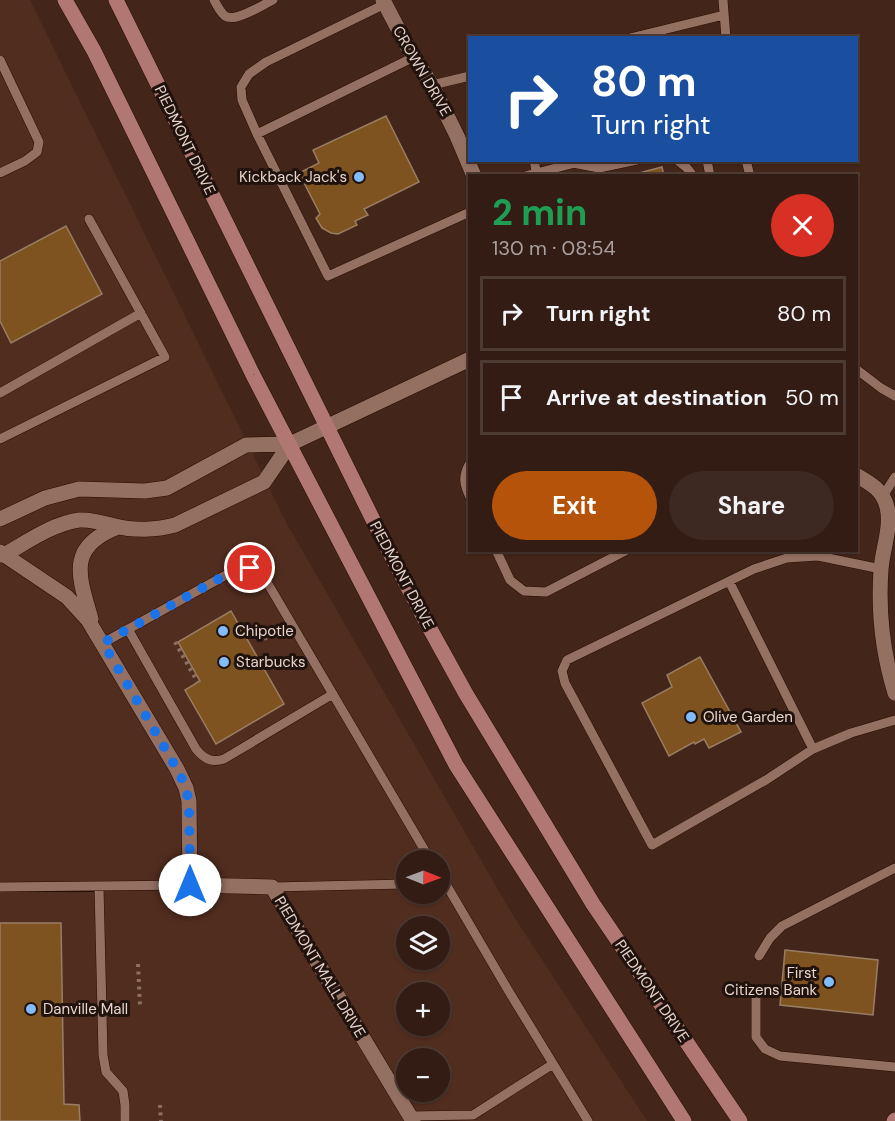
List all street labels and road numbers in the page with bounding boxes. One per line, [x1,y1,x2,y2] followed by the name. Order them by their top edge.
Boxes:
[388,22,456,120] street label: CROWN DRIVE
[150,82,220,198] street label: PIEDMONT DRIVE
[365,518,439,632] street label: PIEDMONT DRIVE
[270,893,370,1041] street label: PIEDMONT MALL DRIVE
[610,936,694,1046] street label: PIEDMONT DRIVE

